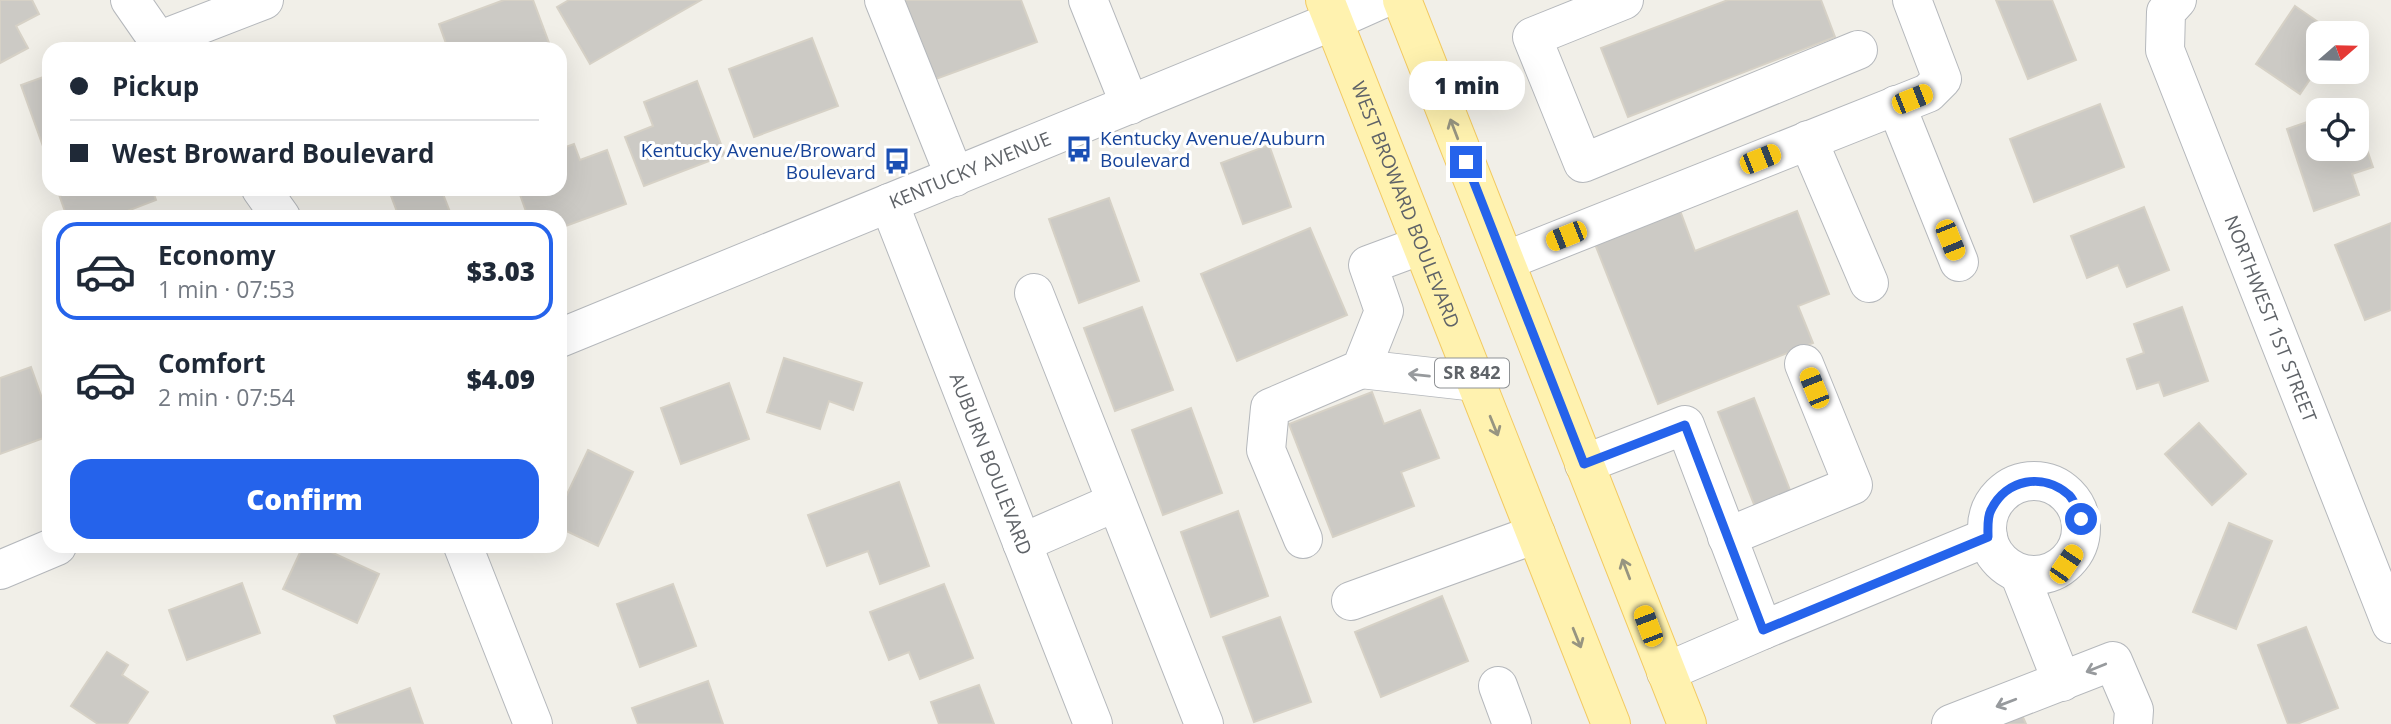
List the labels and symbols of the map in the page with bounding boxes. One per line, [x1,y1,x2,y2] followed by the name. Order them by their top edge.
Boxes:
[2306,21,2370,84] north arrow
[1408,60,1524,110] callout: 1 min
[1345,78,1466,332] street label: WEST BROWARD BOULEVARD
[1889,81,1936,117] car
[1446,119,1459,141] one-way arrow
[885,125,1055,215] street label: KENTUCKY AVENUE
[1100,125,1325,173] place label: Kentucky Avenue/Auburn Boulevard
[1064,134,1094,164] bus stop icon: Kentucky Avenue/Auburn Boulevard
[641,137,876,185] place label: Kentucky Avenue/Broward Boulevard
[1737,141,1784,177] car
[882,146,912,176] bus stop icon: Kentucky Avenue/Broward Boulevard
[1450,146,1482,178] route end
[2218,211,2323,426] street label: NORTHWEST 1ST STREET
[1933,217,1968,263] car
[1543,218,1590,254] car
[1435,358,1509,388] road number: SR 842
[1797,365,1832,411] car
[944,369,1038,558] street label: AUBURN BOULEVARD
[1408,369,1430,382] one-way arrow
[1488,415,1501,437] one-way arrow
[2065,503,2097,535] route start
[2046,541,2087,587] car
[1618,559,1631,581] one-way arrow
[1631,603,1666,649] car
[1572,627,1585,648] one-way arrow
[2085,663,2107,676] one-way arrow
[1996,698,2018,710] one-way arrow

